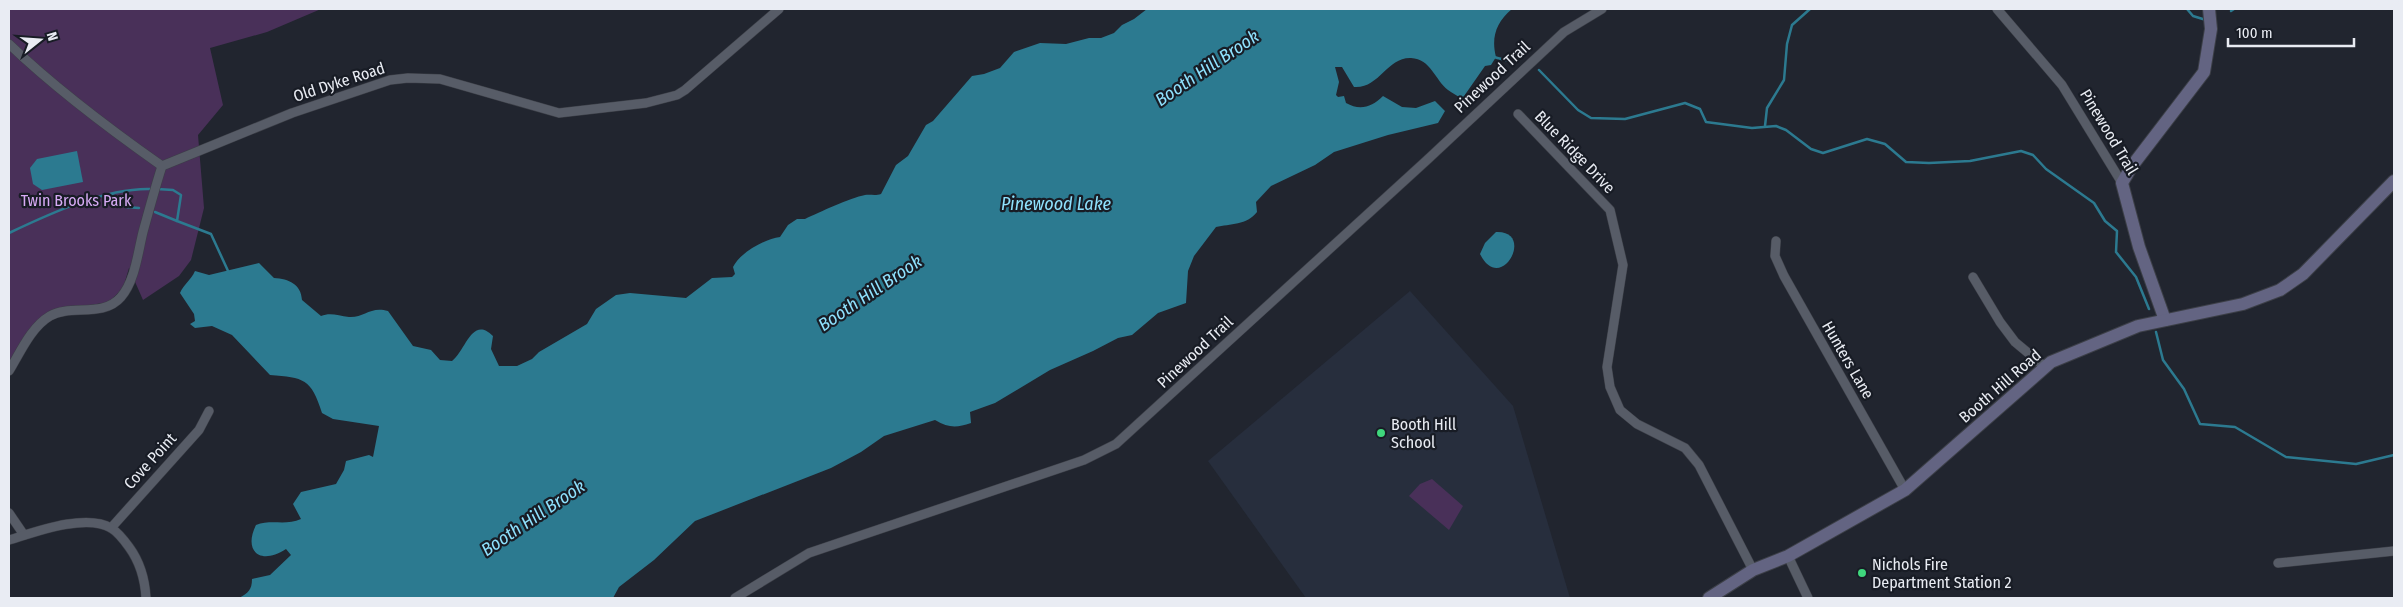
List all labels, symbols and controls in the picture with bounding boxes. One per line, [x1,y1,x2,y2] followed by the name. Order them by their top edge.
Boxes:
[15,15,65,65] north arrow
[2228,15,2354,47] scale bar
[2236,24,2273,42] text: 100 m
[1151,25,1263,111] water label: Booth Hill Brook
[43,30,61,43] text: N
[1450,37,1534,117] street label: Pinewood Trail
[291,58,387,106] street label: Old Dyke Road
[2076,86,2142,178] street label: Pinewood Trail
[1531,107,1619,197] street label: Blue Ridge Drive
[21,191,132,210] park label: Twin Brooks Park
[1001,193,1112,215] water label: Pinewood Lake
[814,250,926,336] water label: Booth Hill Brook
[1153,312,1237,392] street label: Pinewood Trail
[1818,318,1878,402] street label: Hunters Lane
[1955,345,2045,427] street label: Booth Hill Road
[1391,415,1456,452] place label: Booth Hill School
[1375,427,1387,439] marker: Booth Hill School
[120,428,181,493] street label: Cove Point
[477,475,589,561] water label: Booth Hill Brook
[1872,555,2012,592] place label: Nichols Fire Department Station 2
[1856,567,1868,579] marker: Nichols Fire Department Station 2

